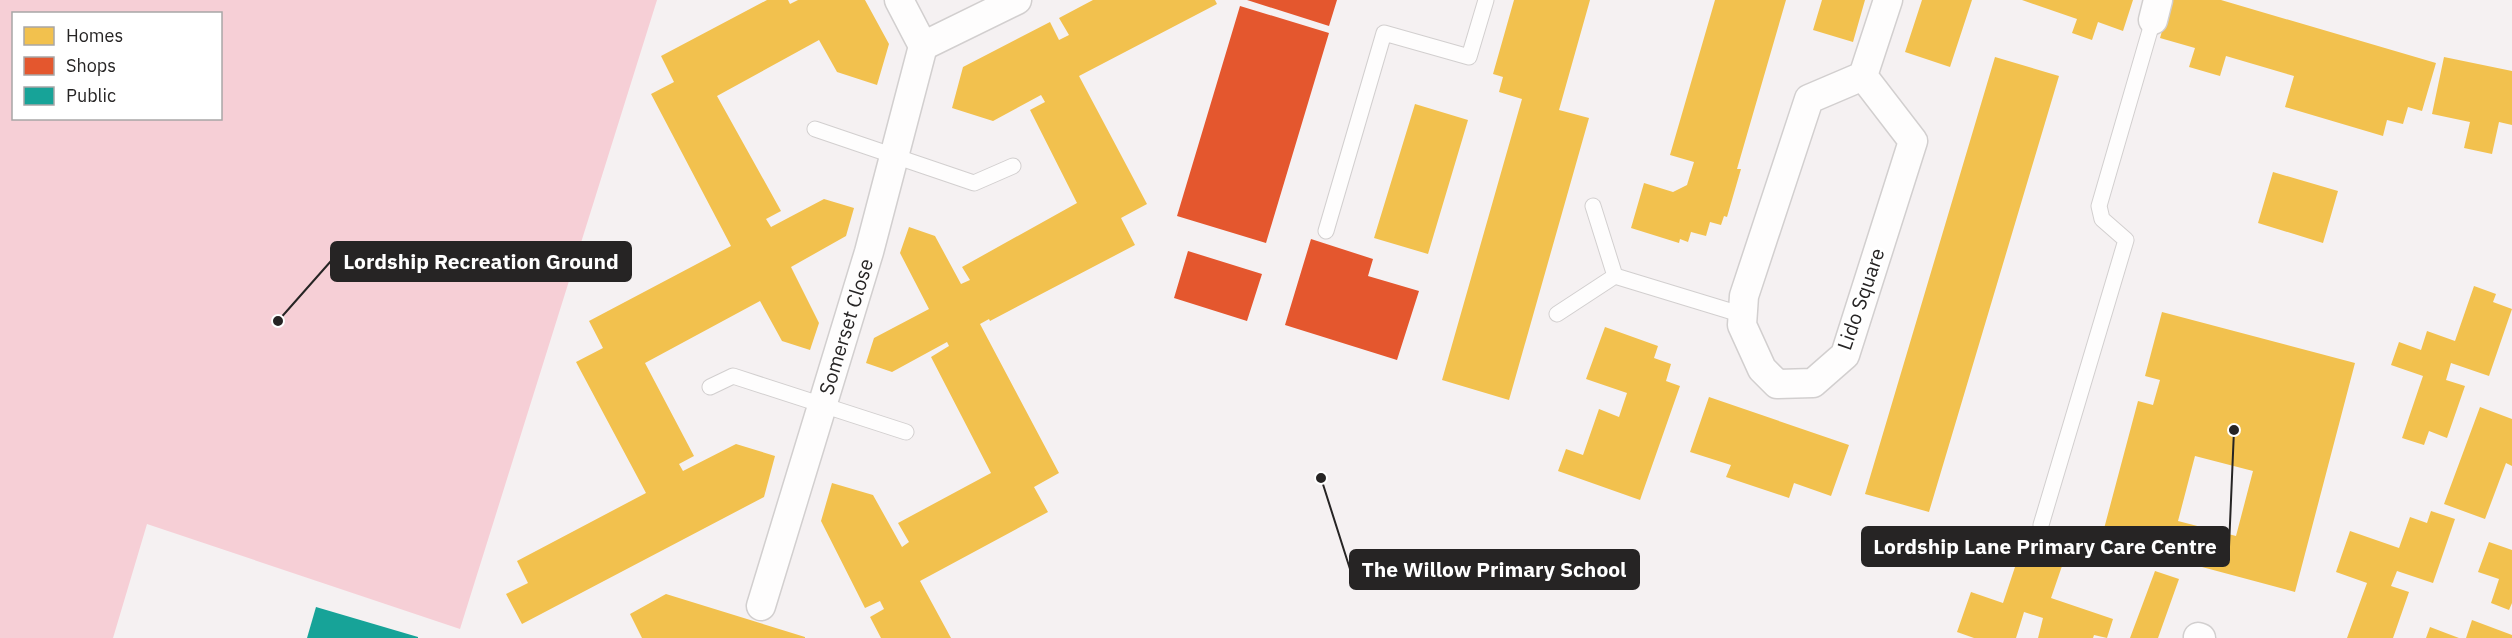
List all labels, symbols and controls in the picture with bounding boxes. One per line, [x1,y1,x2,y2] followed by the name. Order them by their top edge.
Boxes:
[12,12,222,120] legend
[66,24,123,47] text: Homes
[66,54,116,77] text: Shops
[66,84,116,107] text: Public
[331,242,631,281] callout: Lordship Recreation Ground
[1831,244,1891,353] street label: Lido Square
[343,247,619,275] text: Lordship Recreation Ground
[812,255,879,398] street label: Somerset Close
[1862,527,2229,566] callout: Lordship Lane Primary Care Centre
[1873,532,2217,560] text: Lordship Lane Primary Care Centre
[1350,550,1639,589] callout: The Willow Primary School
[1362,555,1626,583] text: The Willow Primary School

